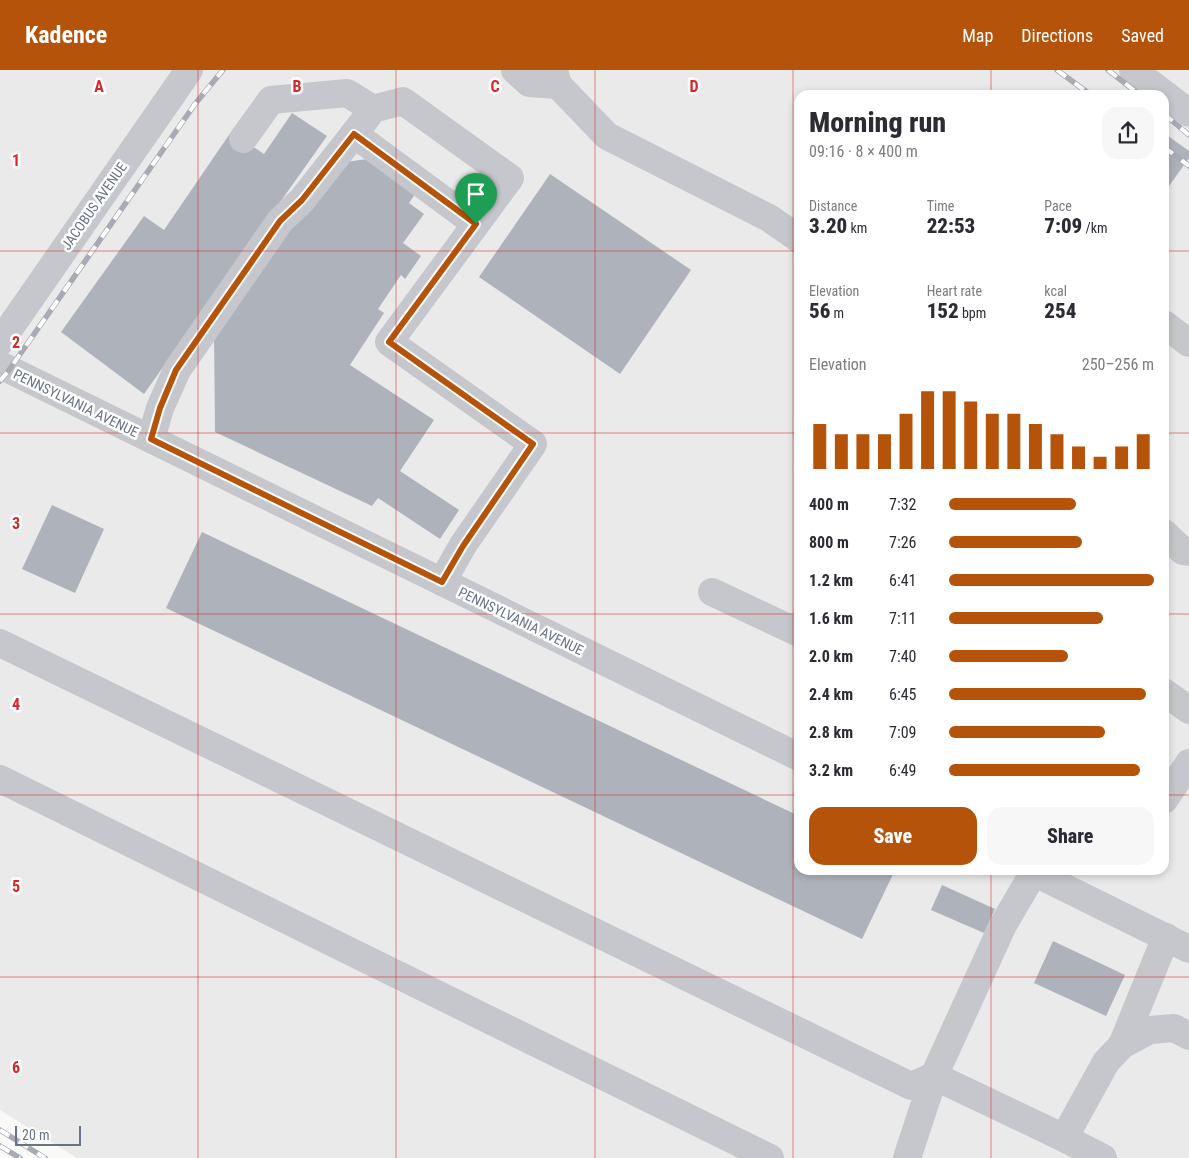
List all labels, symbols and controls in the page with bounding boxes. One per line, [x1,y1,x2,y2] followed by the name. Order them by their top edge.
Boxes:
[25,21,107,49] text: Kadence
[962,25,993,46] text: Map
[1021,25,1093,46] text: Directions
[1121,25,1164,46] text: Saved
[94,77,104,96] text: A
[293,77,302,96] text: B
[490,77,500,96] text: C
[689,77,699,96] text: D
[809,106,946,139] text: Morning run
[1102,107,1154,159] button: share
[809,142,918,161] text: 09:16 · 8 × 400 m
[12,151,20,170] text: 1
[58,159,130,253] street label: JACOBUS AVENUE
[455,173,497,224] pin
[462,180,490,208] icon: arrive
[809,198,857,214] text: Distance
[927,198,954,214] text: Time
[1044,198,1072,214] text: Pace
[809,214,847,238] text: 3.20
[927,214,975,238] text: 22:53
[1044,214,1082,238] text: 7:09
[847,220,867,236] text: km
[1082,220,1108,236] text: /km
[809,283,859,299] text: Elevation
[927,283,982,299] text: Heart rate
[1044,283,1067,299] text: kcal
[809,299,830,323] text: 56
[927,299,959,323] text: 152
[1044,299,1076,323] text: 254
[830,305,844,321] text: m
[959,305,986,321] text: bpm
[12,333,20,352] text: 2
[809,355,867,374] text: Elevation
[1082,355,1154,374] text: 250–256 m
[11,366,141,440] street label: PENNSYLVANIA AVENUE
[809,495,849,514] text: 400 m
[889,495,916,514] text: 7:32
[12,514,20,533] text: 3
[809,533,849,552] text: 800 m
[889,533,916,552] text: 7:26
[809,571,853,590] text: 1.2 km
[889,571,916,590] text: 6:41
[456,584,586,658] street label: PENNSYLVANIA AVENUE
[809,609,853,628] text: 1.6 km
[889,609,916,628] text: 7:11
[809,647,853,666] text: 2.0 km
[889,647,916,666] text: 7:40
[809,685,853,704] text: 2.4 km
[889,685,916,704] text: 6:45
[12,695,20,714] text: 4
[809,723,853,742] text: 2.8 km
[889,723,916,742] text: 7:09
[809,761,853,780] text: 3.2 km
[889,761,916,780] text: 6:49
[809,807,977,865] button: Save
[987,807,1154,865] button: Share
[12,877,20,896] text: 5
[12,1058,20,1077] text: 6
[15,1123,81,1146] scale bar
[22,1127,50,1143] text: 20 m

